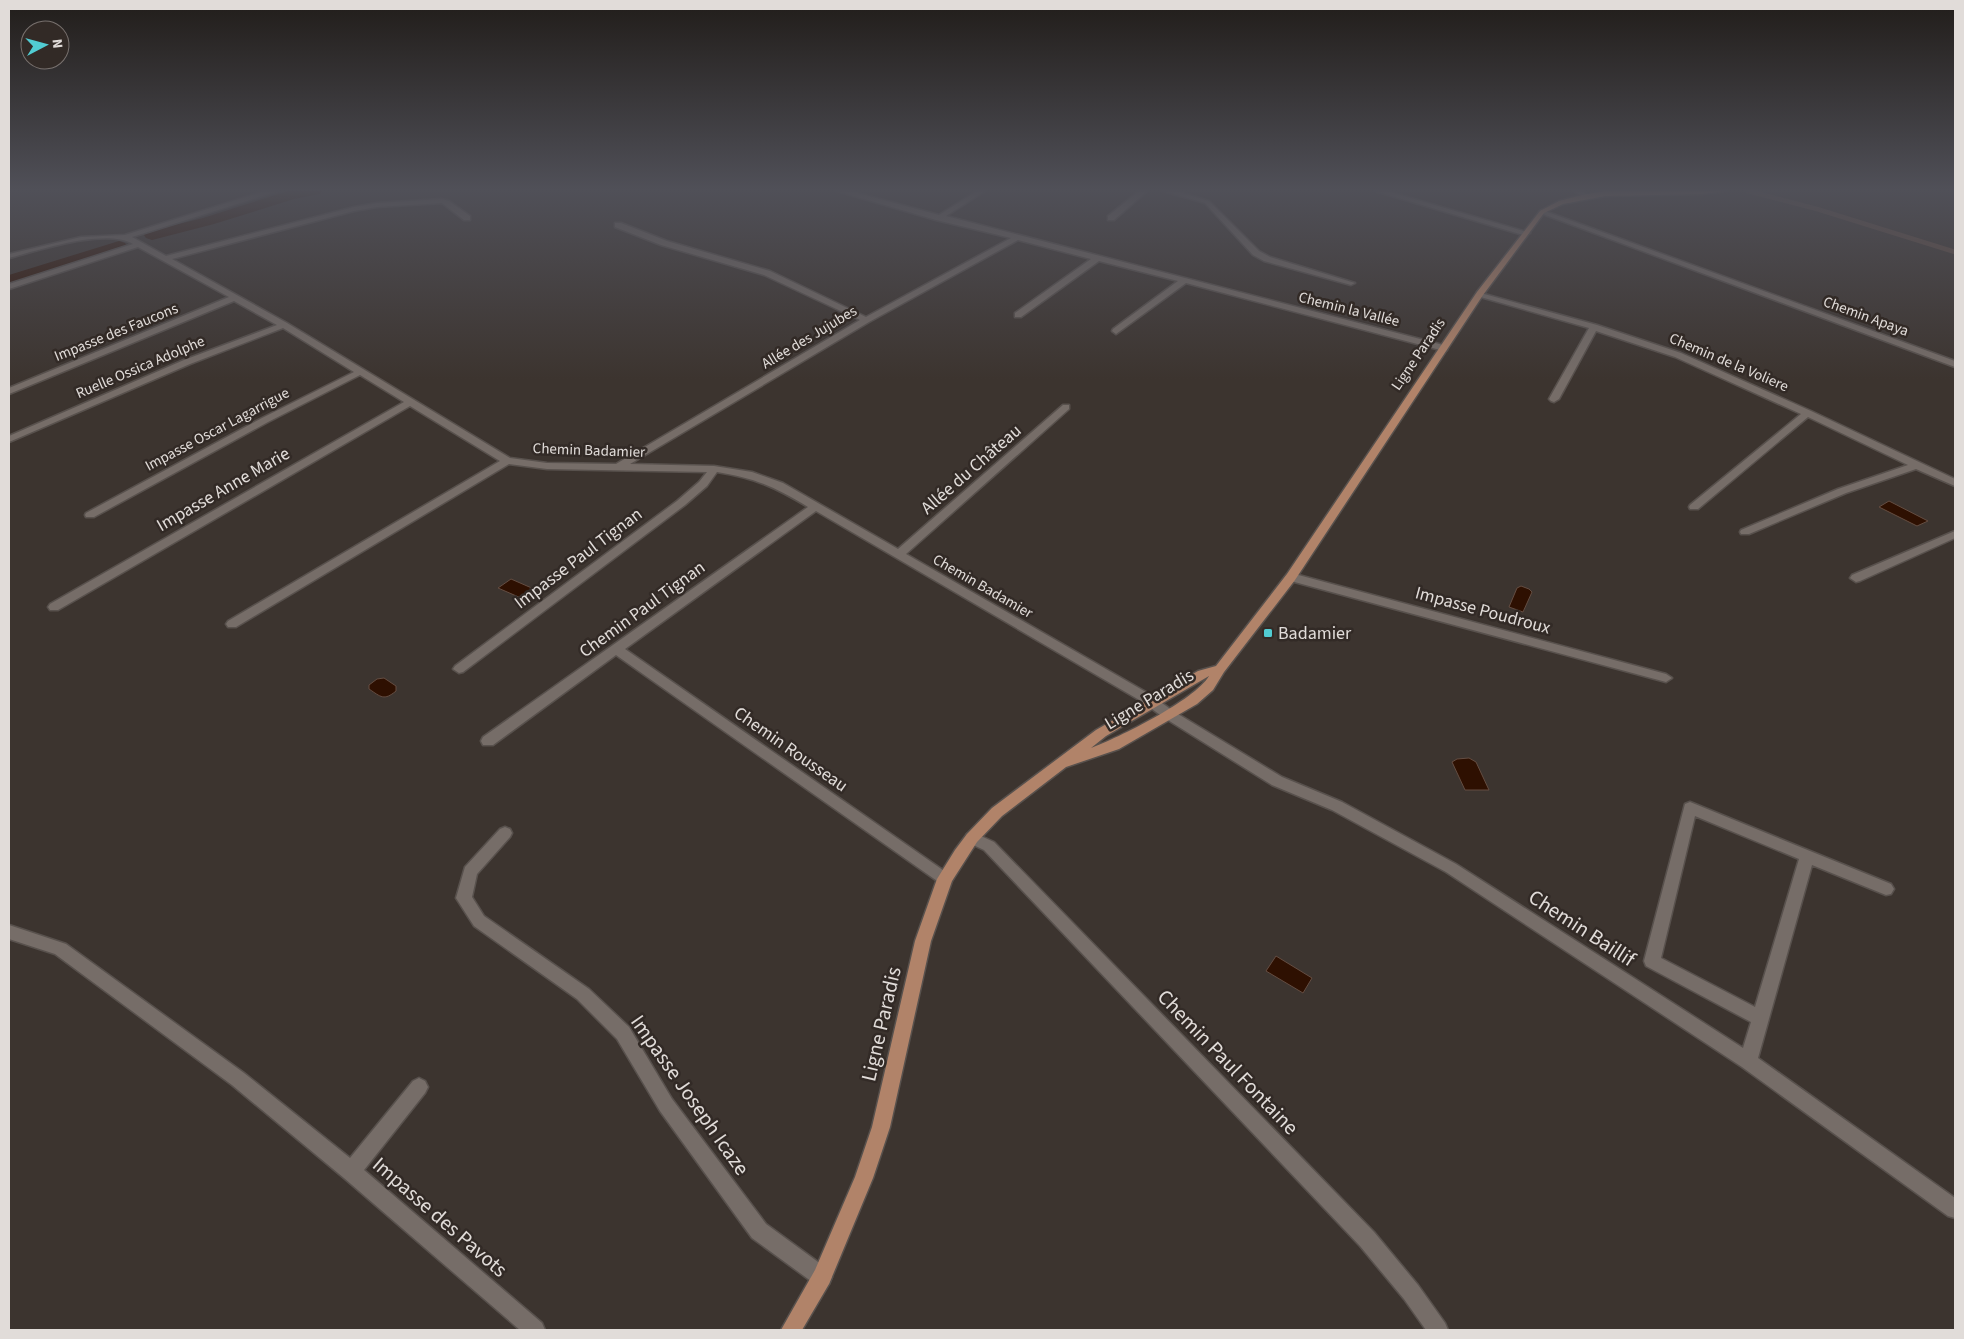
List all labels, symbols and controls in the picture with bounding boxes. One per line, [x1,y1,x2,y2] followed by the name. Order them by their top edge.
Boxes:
[20,20,70,70] north arrow
[47,38,67,49] text: N
[1296,287,1402,332] street label: Chemin la Vallée
[1820,291,1912,342] street label: Chemin Apaya
[51,298,181,367] street label: Impasse des Faucons
[758,301,861,374] street label: Allée des Jujubes
[1386,314,1450,395] street label: Ligne Paradis
[1666,328,1792,397] street label: Chemin de la Voliere
[73,331,208,404] street label: Ruelle Ossica Adolphe
[141,382,293,476] street label: Impasse Oscar Lagarrigue
[916,419,1027,520] street label: Allée du Château
[532,438,646,463] street label: Chemin Badamier
[152,441,294,538] street label: Impasse Anne Marie
[509,502,648,615] street label: Impasse Paul Tignan
[929,549,1037,624] street label: Chemin Badamier
[574,555,710,664] street label: Chemin Paul Tignan
[1412,580,1553,641] street label: Impasse Poudroux
[1278,621,1352,646] place label: Badamier
[1262,627,1274,639] marker: Badamier
[1100,663,1199,736] street label: Ligne Paradis
[729,701,853,798] street label: Chemin Rousseau
[1523,882,1642,974] street label: Chemin Baillif
[853,964,909,1084] street label: Ligne Paradis
[1151,983,1305,1141] street label: Chemin Paul Fontaine
[623,1009,757,1181] street label: Impasse Joseph Icaze
[366,1150,514,1284] street label: Impasse des Pavots

